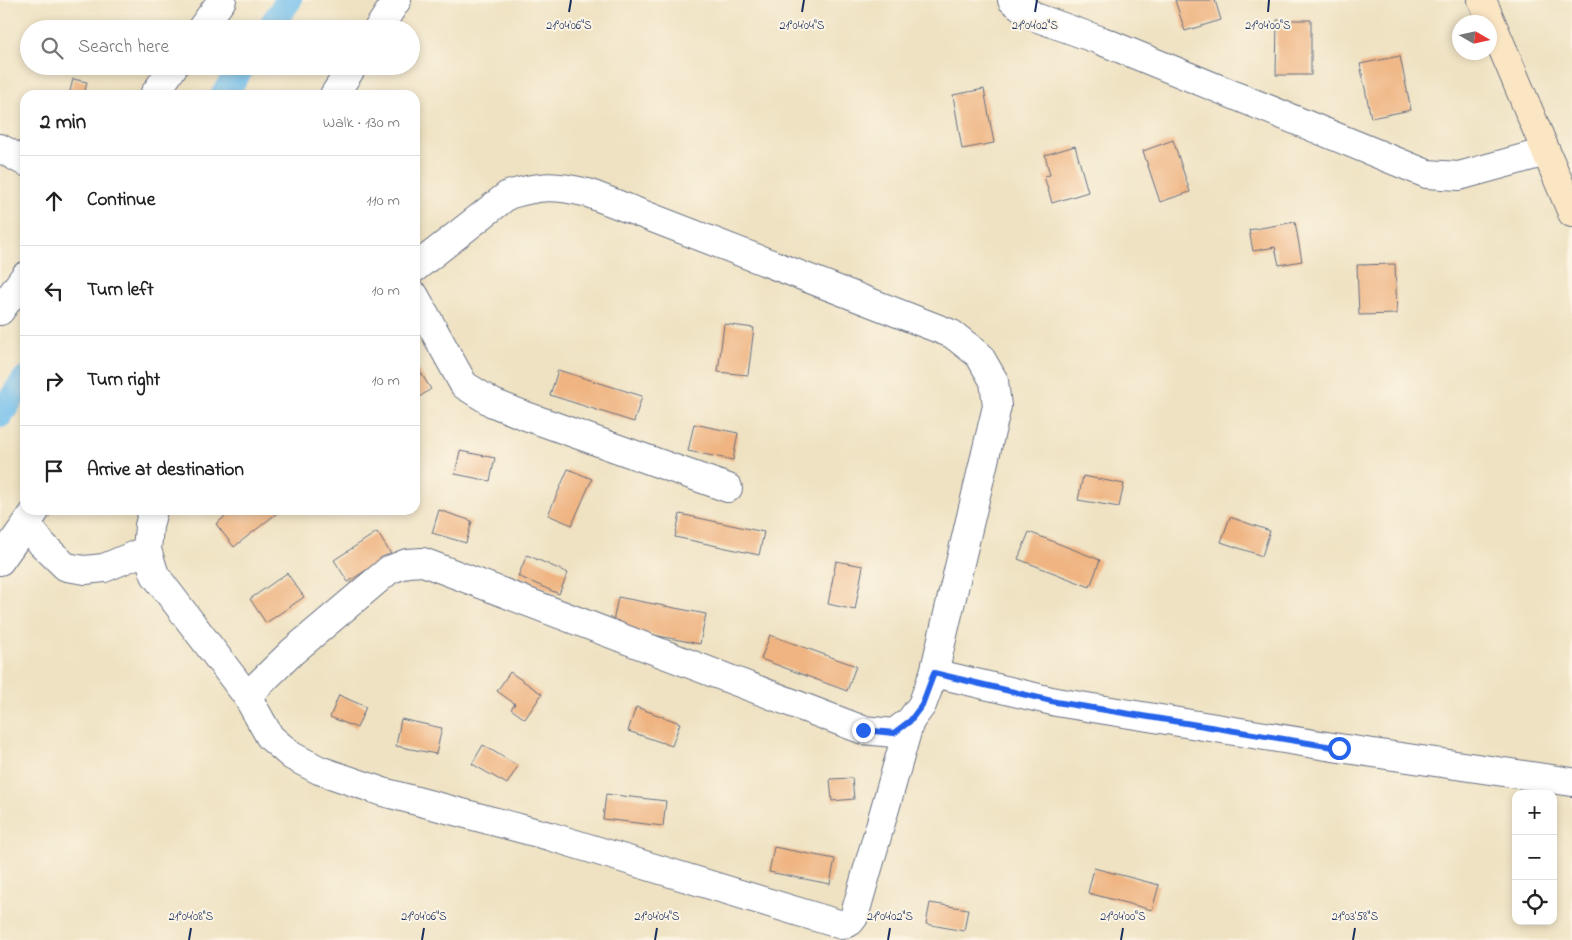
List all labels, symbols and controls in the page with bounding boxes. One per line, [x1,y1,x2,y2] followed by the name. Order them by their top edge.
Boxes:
[1452,15,1497,60] north arrow
[546,17,592,35] text: 21°04'06"S
[779,17,825,35] text: 21°04'04"S
[1012,17,1058,35] text: 21°04'02"S
[1245,17,1291,35] text: 21°04'00"S
[20,20,420,75] search box
[38,34,66,62] icon: search
[78,34,169,61] text: Search here
[40,108,86,138] text: 2 min
[323,111,400,135] text: Walk · 130 m
[40,187,68,215] icon: ahead
[87,187,155,214] text: Continue
[366,189,400,213] text: 110 m
[40,277,68,305] icon: left
[87,277,154,304] text: Turn left
[372,279,400,303] text: 10 m
[40,367,68,395] icon: right
[87,367,160,394] text: Turn right
[372,369,400,393] text: 10 m
[40,457,68,485] icon: arrive
[87,457,244,484] text: Arrive at destination
[852,719,875,742] route end
[1328,737,1351,760] route start
[1512,790,1557,925] map controls
[1512,790,1557,835] button: +
[1512,835,1557,880] button: −
[1512,880,1557,925] button: locate
[169,908,214,926] text: 21°04'08"S
[401,908,447,926] text: 21°04'06"S
[634,908,680,926] text: 21°04'04"S
[867,908,913,926] text: 21°04'02"S
[1100,908,1146,926] text: 21°04'00"S
[1332,908,1378,926] text: 21°03'58"S

